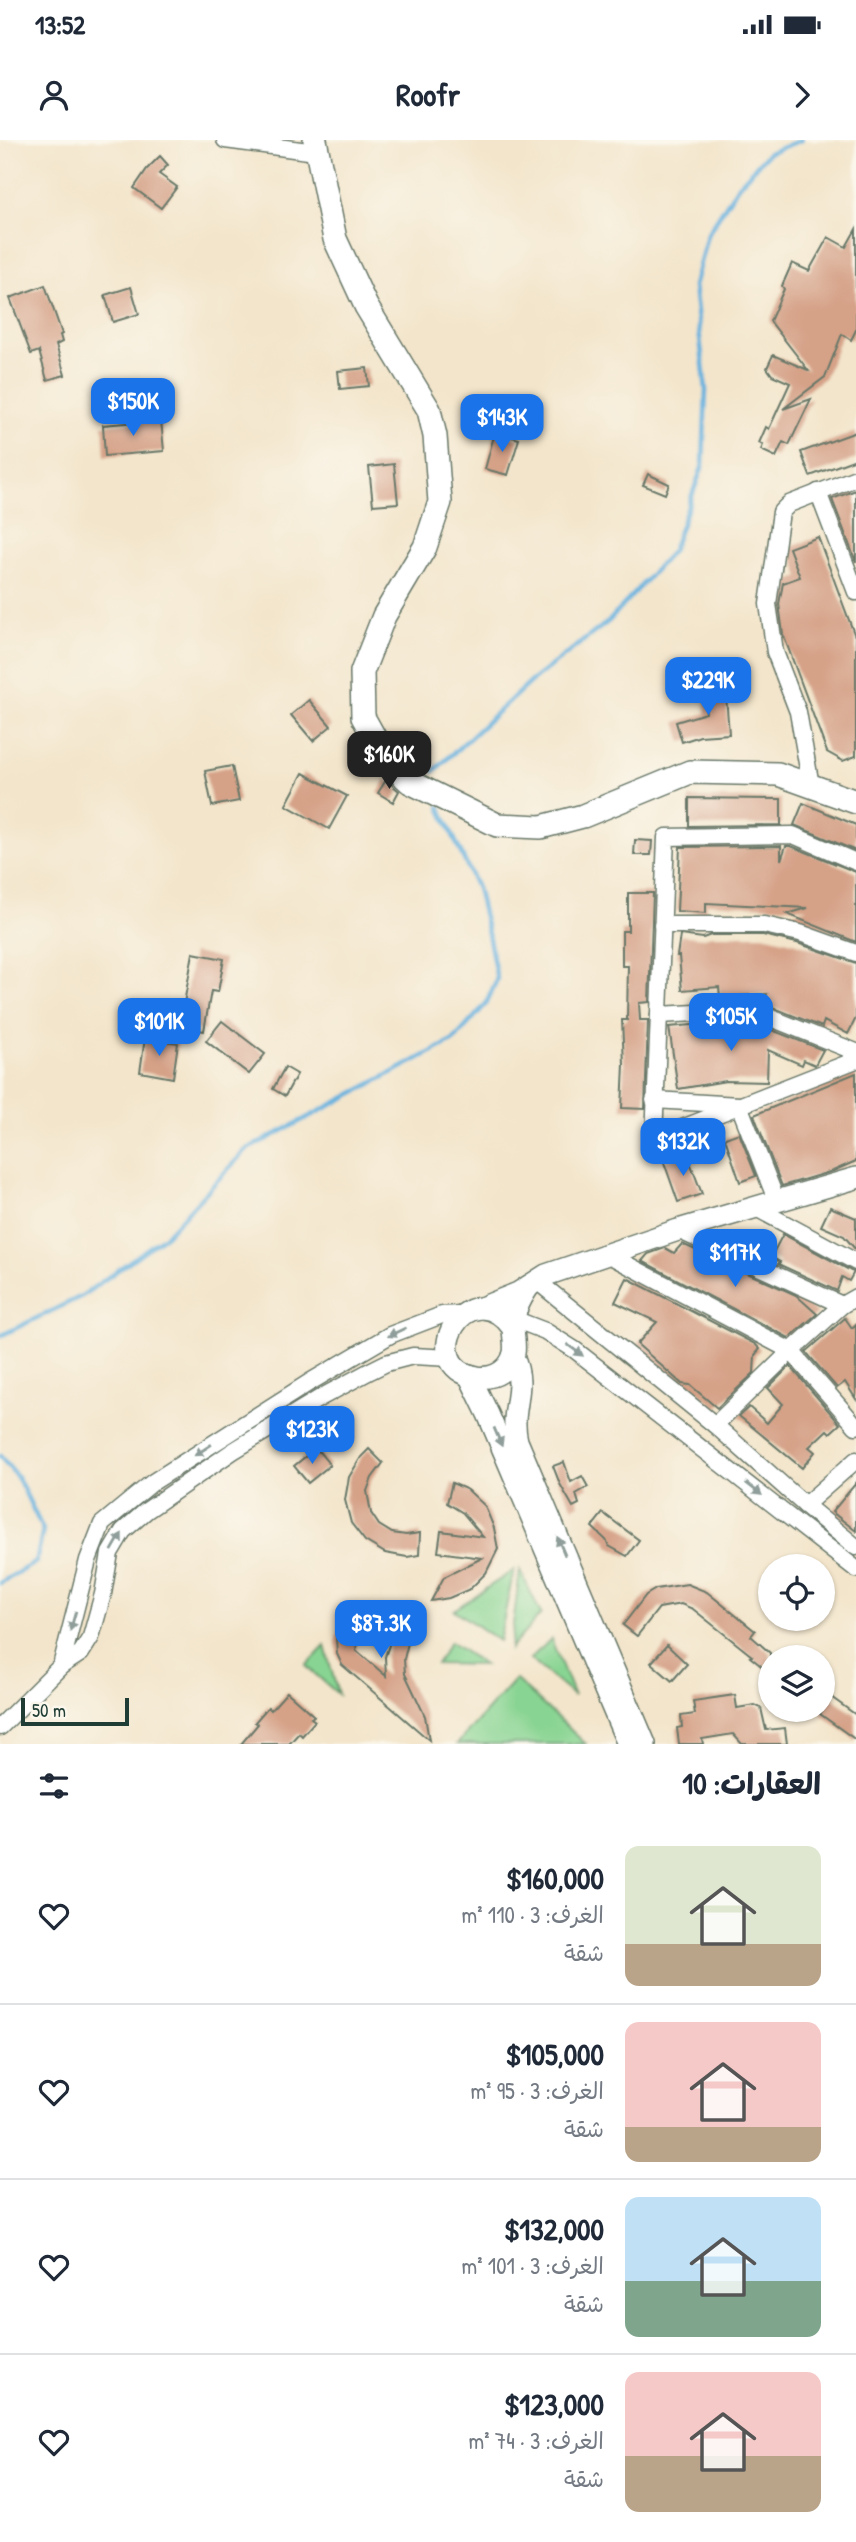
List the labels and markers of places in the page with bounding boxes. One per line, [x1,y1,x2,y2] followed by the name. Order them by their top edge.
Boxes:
[84,378,182,438] pin: $150K
[453,394,551,454] pin: $143K
[659,658,757,717] pin: $229K
[340,732,438,791] pin: $160K
[682,993,780,1053] pin: $105K
[110,998,208,1058] pin: $101K
[634,1118,732,1178] pin: $132K
[686,1230,784,1289] pin: $117K
[263,1406,361,1466] pin: $123K
[324,1600,438,1660] pin: $87.3K

